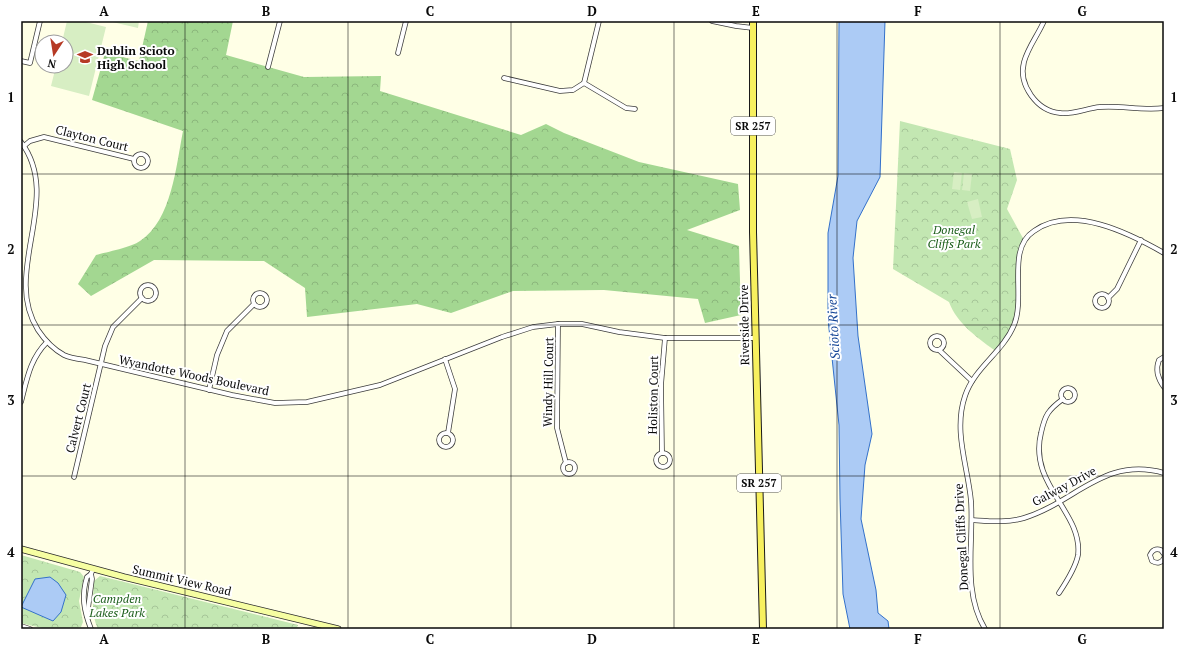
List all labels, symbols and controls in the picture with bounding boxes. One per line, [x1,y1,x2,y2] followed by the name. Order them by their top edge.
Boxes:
[99,2,109,20] text: A
[262,2,270,20] text: B
[426,2,434,20] text: C
[587,2,597,20] text: D
[752,2,760,20] text: E
[914,2,922,20] text: F
[1077,2,1087,20] text: G
[34,34,74,74] north arrow
[97,43,175,72] place label: Dublin Scioto High School
[76,48,94,66] school or university icon: Dublin Scioto High School
[46,56,57,71] text: N
[7,88,15,106] text: 1
[1170,88,1178,106] text: 1
[731,117,775,135] road number: SR 257
[54,122,131,154] street label: Clayton Court
[927,222,981,251] park label: Donegal Cliffs Park
[7,240,15,258] text: 2
[1170,240,1178,258] text: 2
[736,284,752,366] street label: Riverside Drive
[822,293,844,360] water label: Scioto River
[540,336,556,427] street label: Windy Hill Court
[118,352,271,398] street label: Wyandotte Woods Boulevard
[645,355,661,435] street label: Holiston Court
[62,381,94,454] street label: Calvert Court
[7,391,15,409] text: 3
[1170,391,1178,409] text: 3
[1029,463,1099,509] street label: Galway Drive
[737,474,781,492] road number: SR 257
[951,483,971,591] street label: Donegal Cliffs Drive
[7,543,15,561] text: 4
[1170,543,1178,561] text: 4
[131,561,233,599] street label: Summit View Road
[88,591,145,620] park label: Campden Lakes Park
[99,630,109,648] text: A
[262,630,270,648] text: B
[426,630,434,648] text: C
[587,630,597,648] text: D
[752,630,760,648] text: E
[914,630,922,648] text: F
[1077,630,1087,648] text: G

